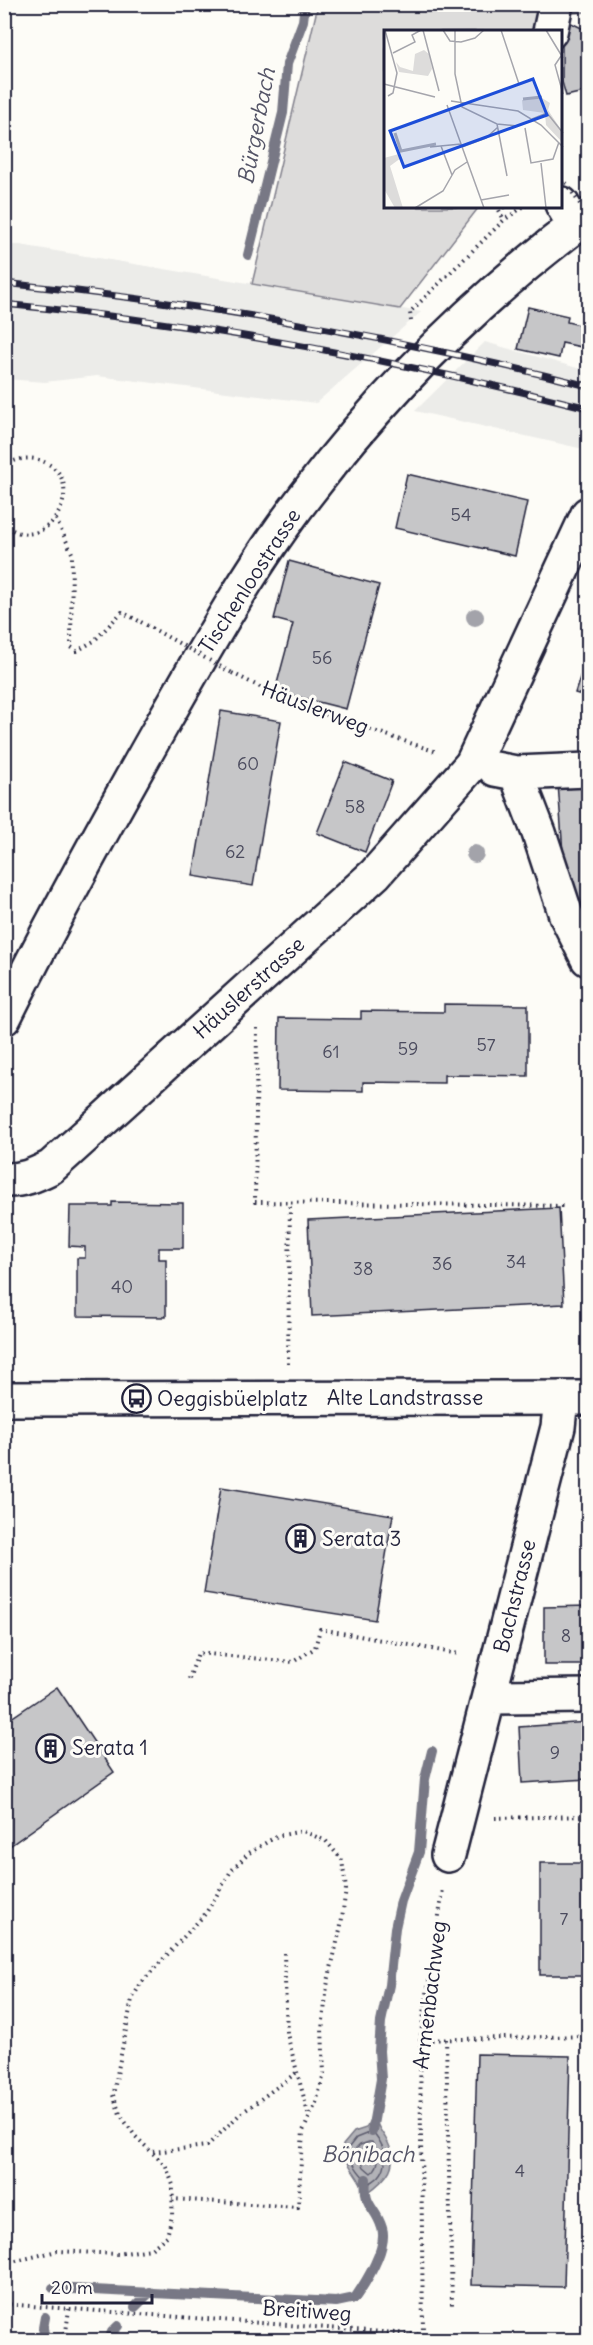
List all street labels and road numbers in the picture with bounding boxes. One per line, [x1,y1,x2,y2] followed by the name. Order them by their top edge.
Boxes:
[193,503,306,658] street label: Tischenloostrasse
[258,675,373,740] street label: Häuslerweg
[187,931,310,1045] street label: Häuslerstrasse
[327,1384,483,1411] street label: Alte Landstrasse
[487,1536,542,1655] street label: Bachstrasse
[407,1919,452,2071] street label: Armenbachweg
[262,2294,352,2327] street label: Breitiweg

